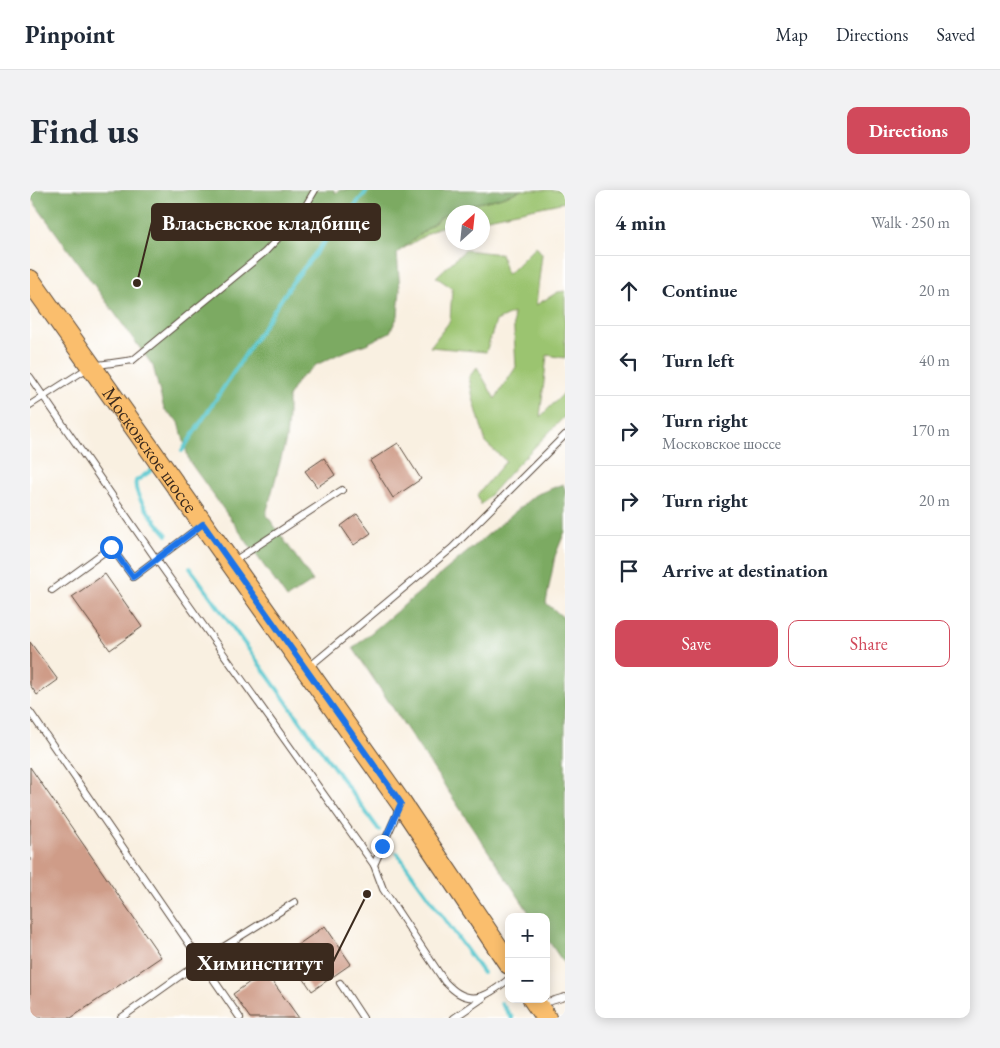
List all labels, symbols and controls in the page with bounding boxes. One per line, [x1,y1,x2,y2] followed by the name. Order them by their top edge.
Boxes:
[25,19,115,50] text: Pinpoint
[776,23,808,46] text: Map
[836,23,908,46] text: Directions
[936,23,975,46] text: Saved
[847,107,970,154] button: Directions
[30,108,139,153] text: Find us
[152,204,380,240] callout: Власьевское кладбище
[445,205,490,250] north arrow
[162,209,370,236] text: Власьевское кладбище
[615,209,666,236] text: 4 min
[871,212,950,233] text: Walk · 250 m
[615,277,643,305] icon: ahead
[662,278,737,303] text: Continue
[919,280,950,301] text: 20 m
[615,347,643,375] icon: left
[662,348,734,373] text: Turn left
[919,350,950,371] text: 40 m
[97,381,204,518] street label: Московское шоссе
[662,408,748,433] text: Turn right
[615,417,643,445] icon: right
[911,420,950,441] text: 170 m
[662,433,781,454] text: Московское шоссе
[615,487,643,515] icon: right
[662,488,748,513] text: Turn right
[919,490,950,511] text: 20 m
[100,536,123,559] route start
[615,557,643,585] icon: arrive
[662,558,828,583] text: Arrive at destination
[615,620,778,667] button: Save
[788,620,950,667] button: Share
[371,835,394,858] route end
[505,913,550,1003] map controls
[505,913,550,958] button: +
[187,944,333,980] callout: Химинститут
[196,949,324,976] text: Химинститут
[505,958,550,1003] button: −

